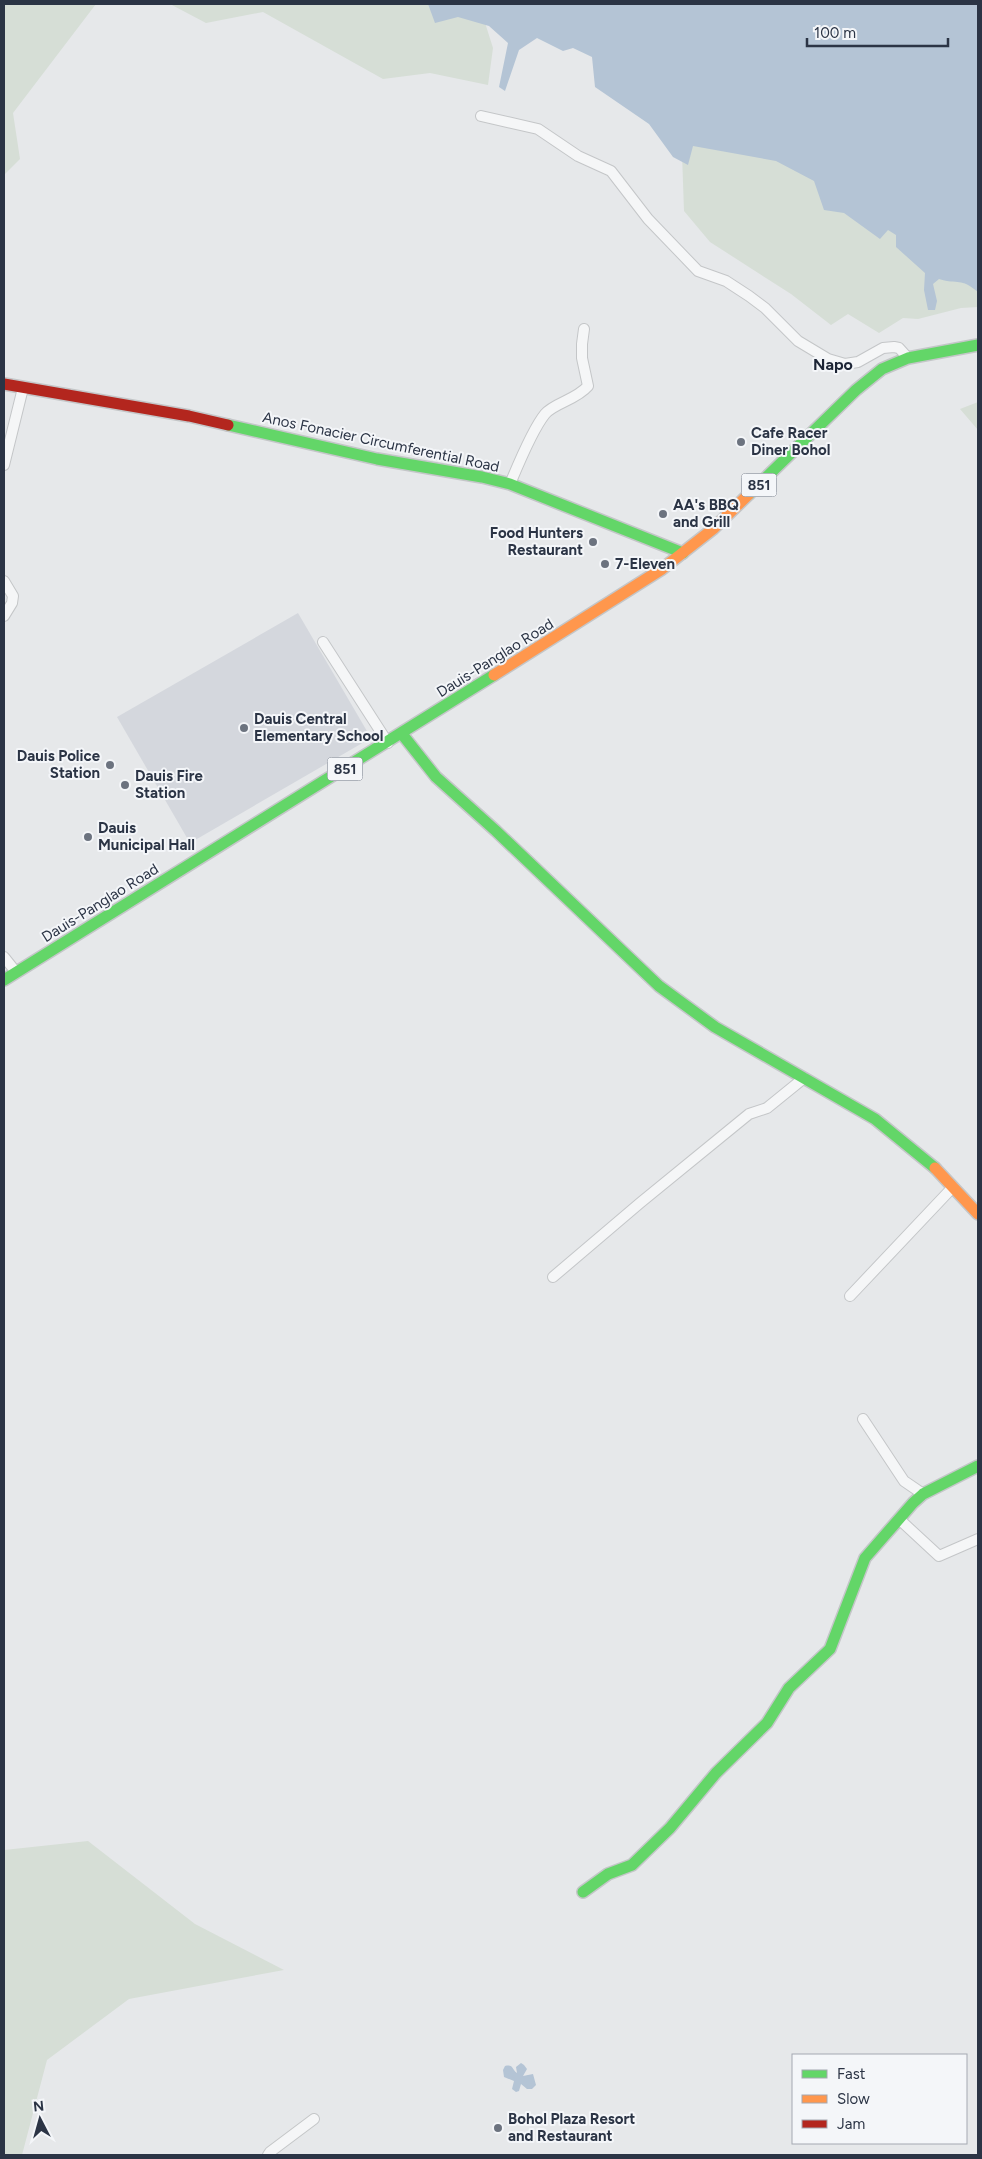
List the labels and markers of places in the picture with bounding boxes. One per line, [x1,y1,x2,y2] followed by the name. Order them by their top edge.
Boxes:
[751,424,830,459] place label: Cafe Racer Diner Bohol
[735,436,747,448] marker: Cafe Racer Diner Bohol
[673,496,739,531] place label: AA's BBQ and Grill
[657,508,669,520] marker: AA's BBQ and Grill
[490,524,583,559] place label: Food Hunters Restaurant
[587,536,599,548] marker: Food Hunters Restaurant
[615,555,675,573] place label: 7-Eleven
[599,558,611,570] marker: 7-Eleven
[254,710,384,745] place label: Dauis Central Elementary School
[238,722,250,734] marker: Dauis Central Elementary School
[17,747,101,782] place label: Dauis Police Station
[104,759,116,771] marker: Dauis Police Station
[135,767,203,802] place label: Dauis Fire Station
[119,779,131,791] marker: Dauis Fire Station
[98,819,195,854] place label: Dauis Municipal Hall
[82,831,94,843] marker: Dauis Municipal Hall
[508,2110,635,2145] place label: Bohol Plaza Resort and Restaurant
[492,2122,504,2134] marker: Bohol Plaza Resort and Restaurant

